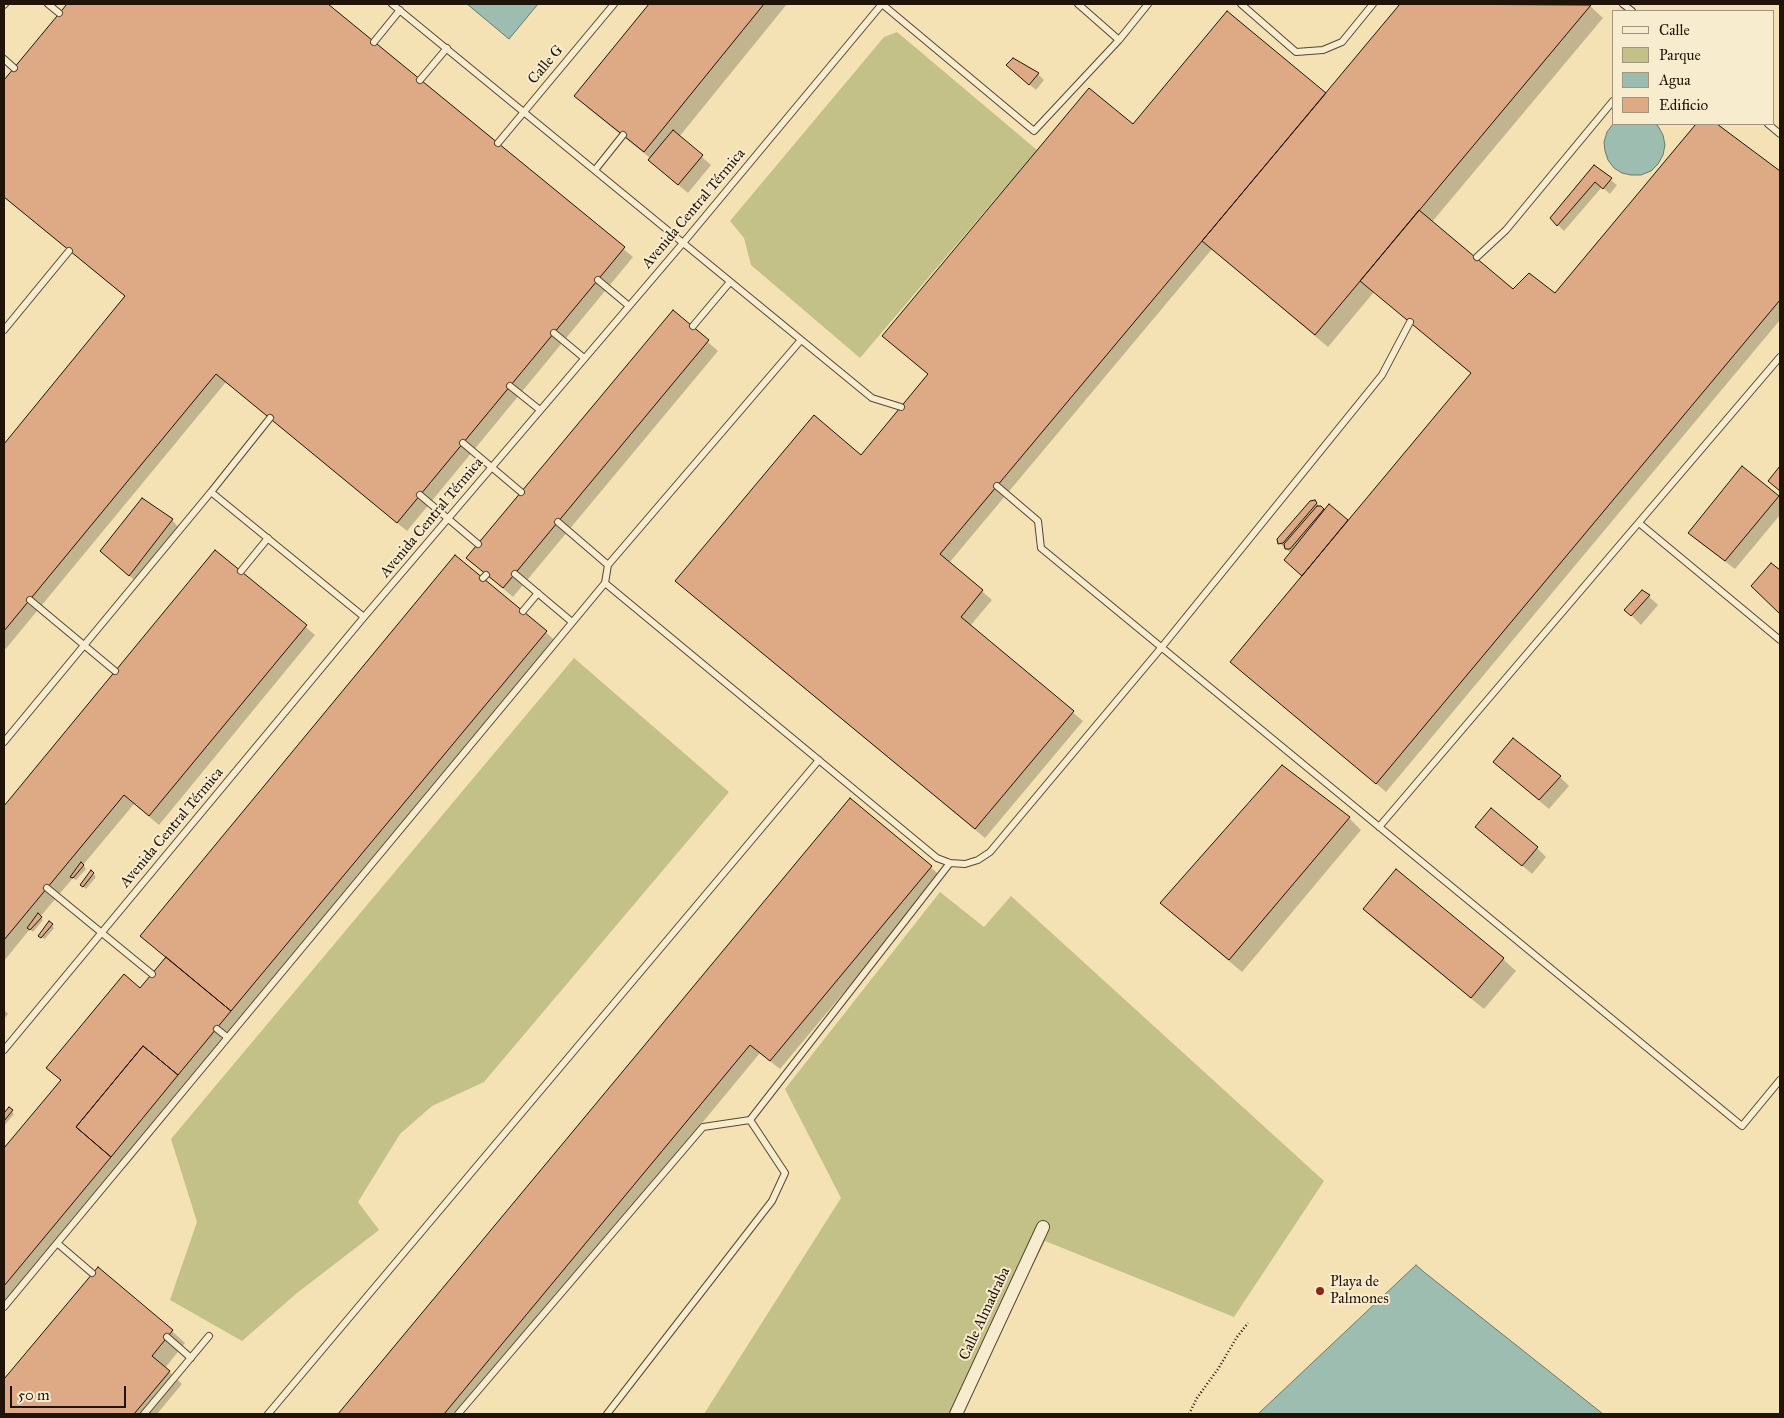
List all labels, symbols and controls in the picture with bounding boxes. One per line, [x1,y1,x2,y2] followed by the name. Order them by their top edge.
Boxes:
[1612,10,1774,125] legend
[1659,21,1690,39] text: Calle
[525,42,567,88] street label: Calle G
[1659,46,1701,64] text: Parque
[1659,71,1691,89] text: Agua
[1659,96,1708,114] text: Edificio
[638,145,750,273] street label: Avenida Central Térmica
[376,454,488,582] street label: Avenida Central Térmica
[116,764,228,892] street label: Avenida Central Térmica
[956,1265,1014,1363] street label: Calle Almadraba
[1330,1273,1389,1308] place label: Playa de Palmones
[1314,1285,1326,1297] marker: Playa de Palmones
[12,1376,129,1408] scale bar
[18,1386,50,1404] text: 50 m

